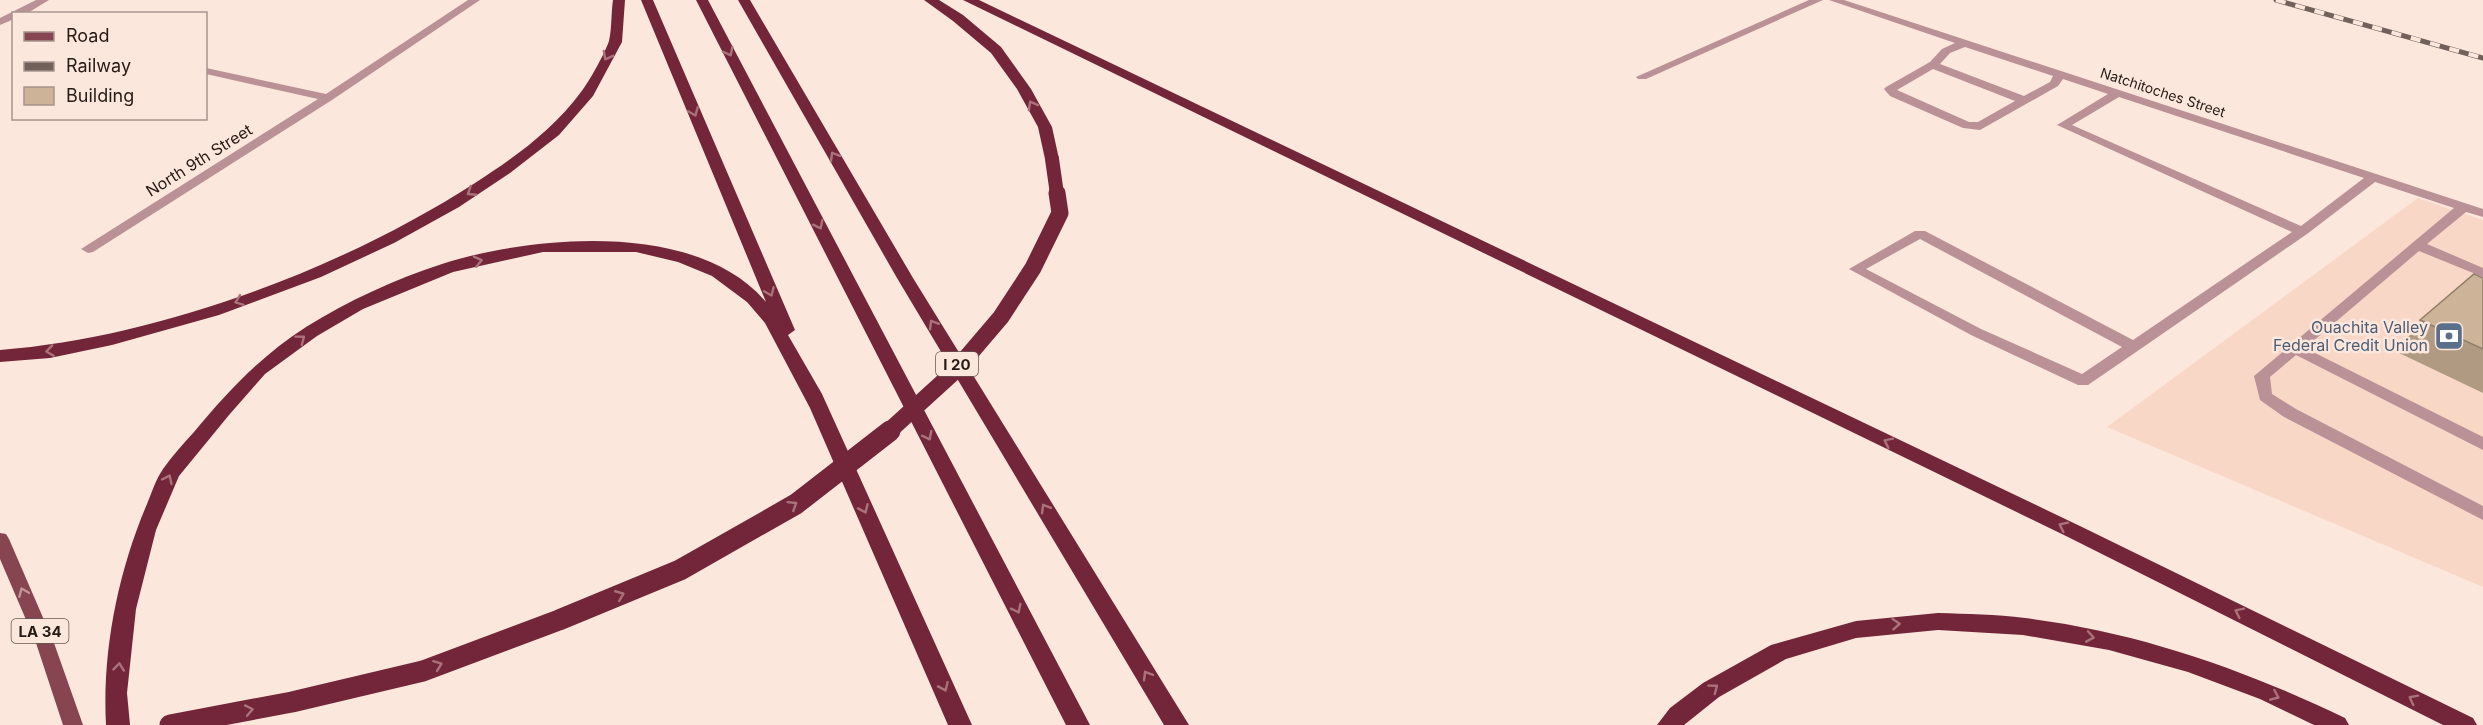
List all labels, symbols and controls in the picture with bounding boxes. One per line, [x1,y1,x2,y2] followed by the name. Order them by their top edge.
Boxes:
[12,12,207,120] legend
[66,25,109,46] text: Road
[722,46,733,56] one-way arrow
[603,50,614,61] one-way arrow
[66,55,131,76] text: Railway
[2098,64,2228,120] street label: Natchitoches Street
[66,85,134,106] text: Building
[1028,101,1039,111] one-way arrow
[687,106,699,117] one-way arrow
[142,119,256,201] street label: North 9th Street
[830,152,841,162] one-way arrow
[467,185,478,196] one-way arrow
[812,219,823,229] one-way arrow
[473,255,483,268] one-way arrow
[763,285,775,296] one-way arrow
[234,294,244,307] one-way arrow
[2273,317,2428,355] place label: Ouachita Valley Federal Credit Union
[928,320,940,330] one-way arrow
[2433,320,2465,352] bank icon: Ouachita Valley Federal Credit Union
[294,335,305,346] one-way arrow
[46,345,55,357] one-way arrow
[936,352,978,376] road number: I 20
[921,429,932,440] one-way arrow
[1883,437,1894,449] one-way arrow
[160,475,172,486] one-way arrow
[786,502,797,513] one-way arrow
[857,503,869,514] one-way arrow
[1041,504,1053,514] one-way arrow
[2059,522,2070,534] one-way arrow
[18,587,30,598] one-way arrow
[614,590,625,602] one-way arrow
[1010,602,1022,613] one-way arrow
[2234,607,2245,619] one-way arrow
[1891,618,1900,631] one-way arrow
[12,619,68,643] road number: LA 34
[2085,631,2094,643] one-way arrow
[432,660,443,673] one-way arrow
[112,662,125,671] one-way arrow
[1142,671,1154,681] one-way arrow
[936,681,948,692] one-way arrow
[1708,684,1719,695] one-way arrow
[2269,689,2280,701] one-way arrow
[2409,694,2420,706] one-way arrow
[243,704,253,717] one-way arrow

